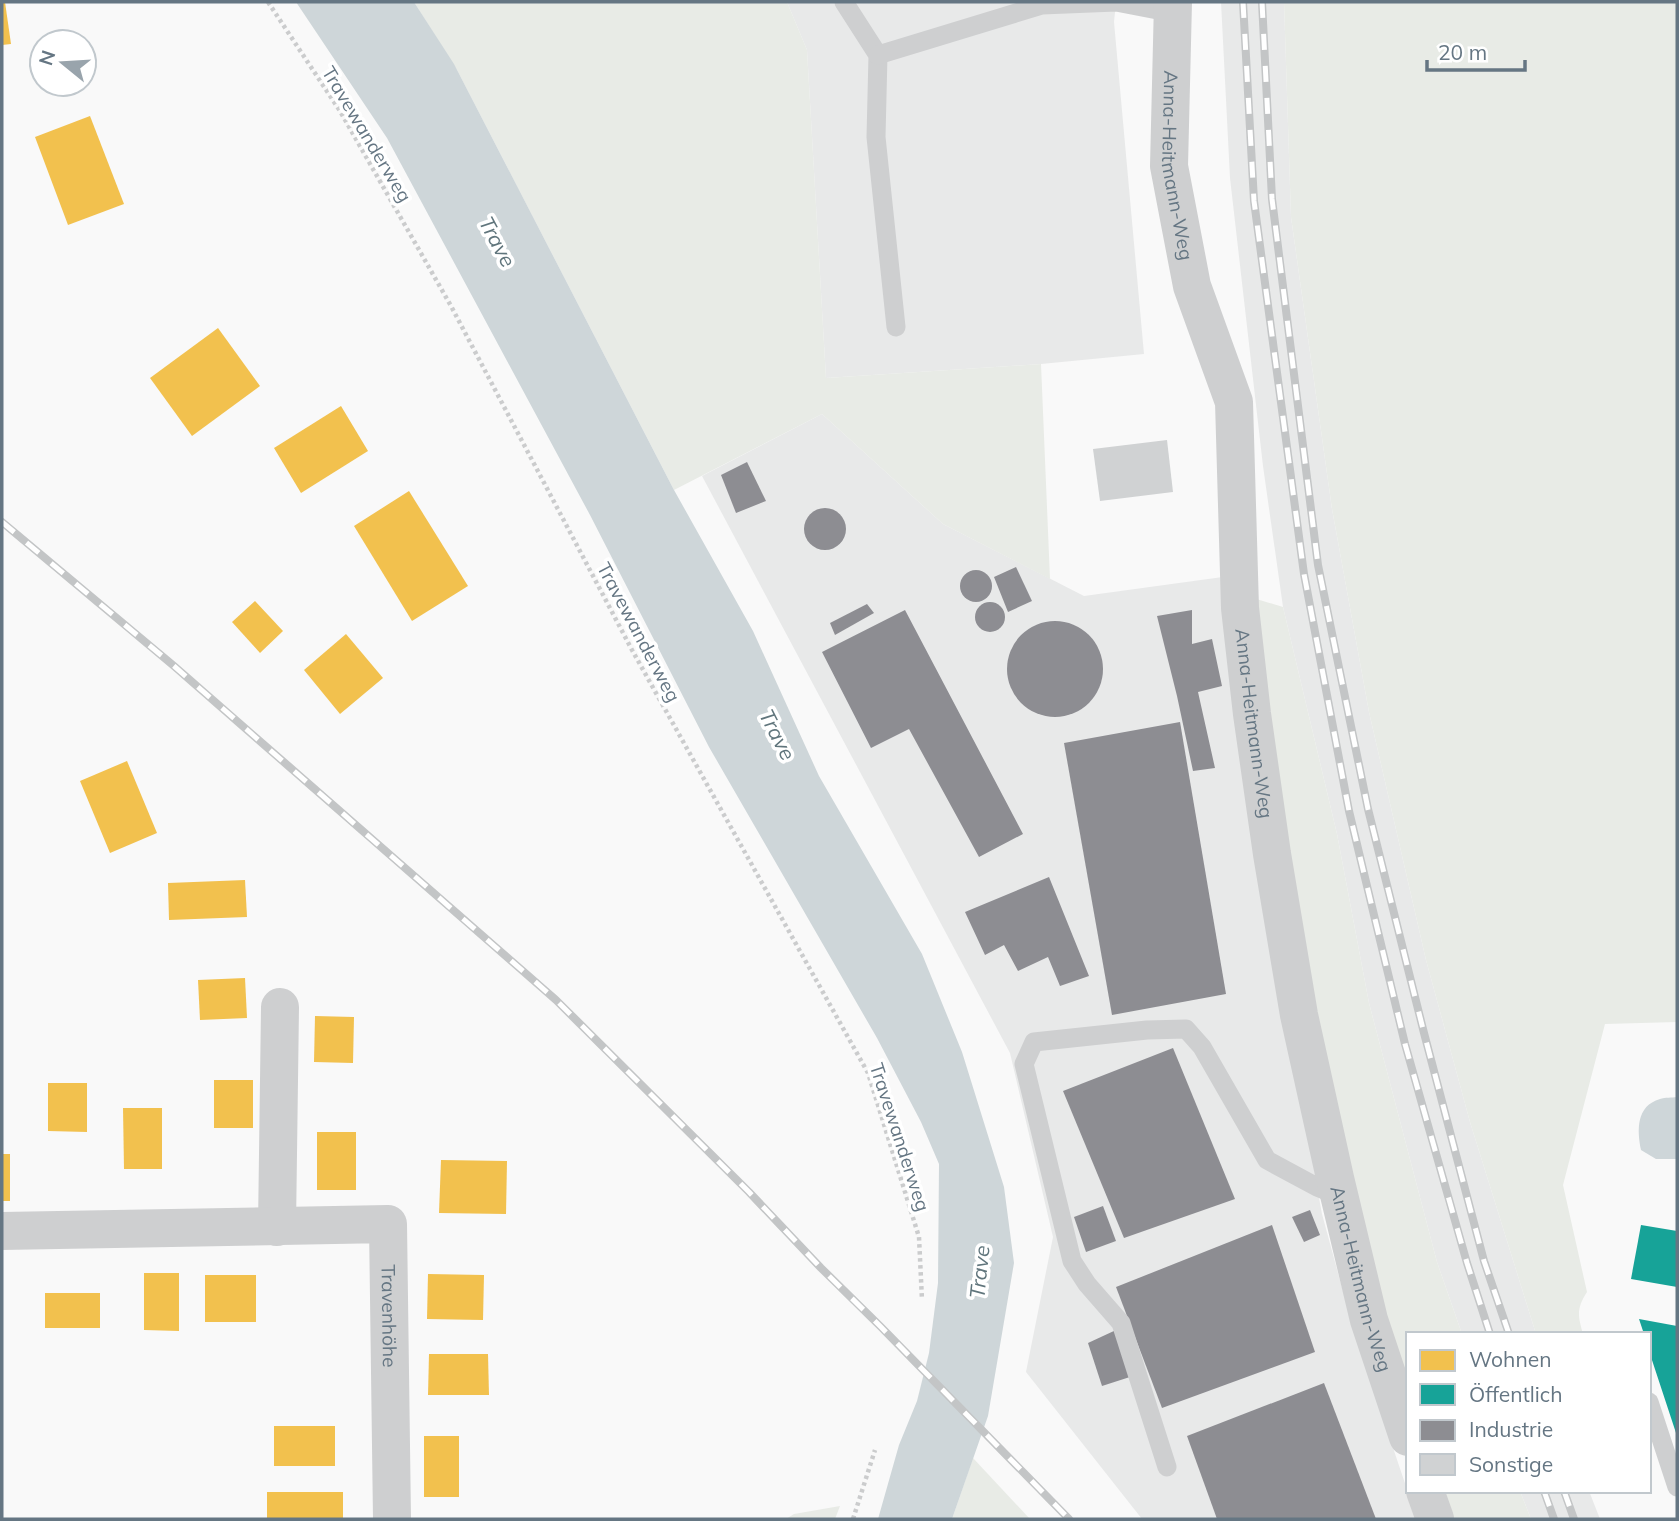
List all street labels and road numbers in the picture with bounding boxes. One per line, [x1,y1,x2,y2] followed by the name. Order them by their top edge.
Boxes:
[317,62,417,206] street label: Travewanderweg
[1156,70,1199,262] street label: Anna-Heitmann-Weg
[592,558,686,706] street label: Travewanderweg
[1230,627,1279,820] street label: Anna-Heitmann-Weg
[865,1060,935,1214] street label: Travewanderweg
[1325,1183,1397,1375] street label: Anna-Heitmann-Weg
[377,1264,402,1368] street label: Travenhöhe

